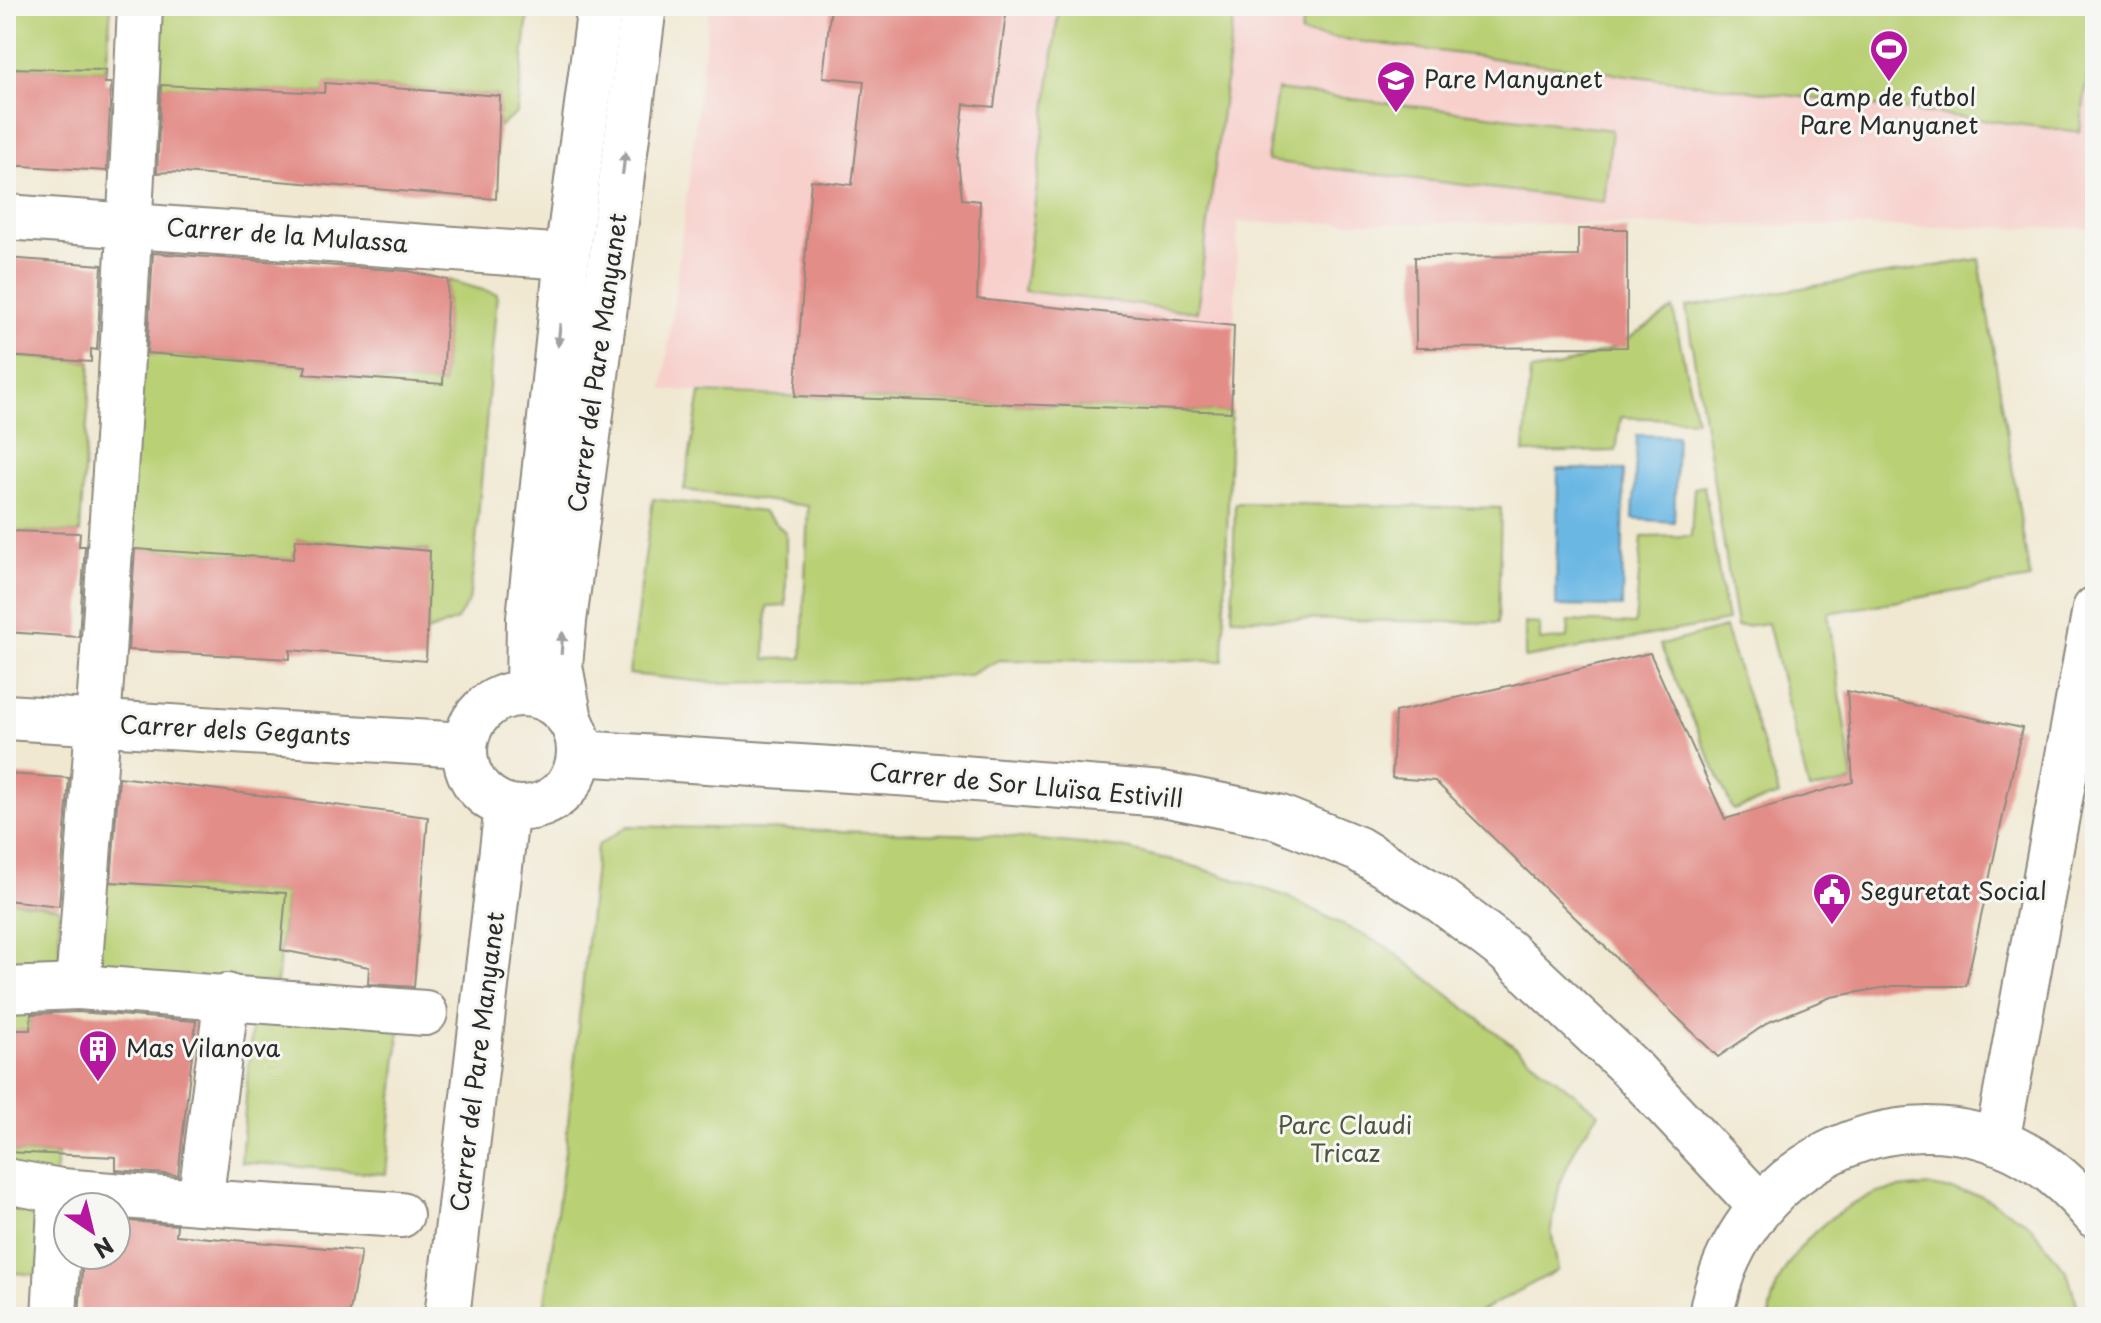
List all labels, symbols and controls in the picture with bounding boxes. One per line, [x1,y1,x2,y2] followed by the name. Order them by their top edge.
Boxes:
[1868,28,1910,83] sports icon: Camp de futbol Pare Manyanet
[1375,59,1417,114] school or university icon: Pare Manyanet
[1424,60,1603,96] place label: Pare Manyanet
[1800,78,1979,142] place label: Camp de futbol Pare Manyanet
[618,150,631,175] one-way arrow
[165,208,409,260] street label: Carrer de la Mulassa
[557,211,635,515] street label: Carrer del Pare Manyanet
[552,323,565,348] one-way arrow
[556,630,569,655] one-way arrow
[119,705,351,753] street label: Carrer dels Gegants
[868,752,1184,816] street label: Carrer de Sor Lluïsa Estivill
[1811,871,1853,926] public building icon: Seguretat Social
[1860,872,2047,908] place label: Seguretat Social
[440,910,512,1214] street label: Carrer del Pare Manyanet
[77,1028,119,1083] building icon: Mas Vilanova
[126,1029,281,1065] place label: Mas Vilanova
[1278,1106,1412,1170] park label: Parc Claudi Tricaz
[52,1191,132,1271] north arrow
[88,1230,121,1267] text: N

